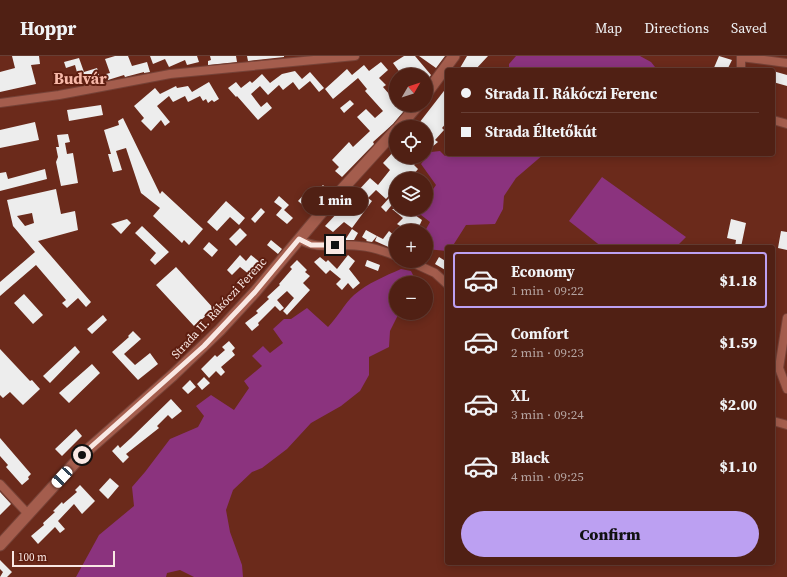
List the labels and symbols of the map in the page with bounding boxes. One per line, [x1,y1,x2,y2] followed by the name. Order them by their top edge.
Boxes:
[53,67,107,89] district label: Budvár
[389,68,433,112] north arrow
[302,187,368,215] callout: 1 min
[326,236,344,254] route end
[168,254,270,362] street label: Strada II. Rákóczi Ferenc
[73,446,91,464] route start
[49,464,75,490] car
[12,549,115,568] scale bar

